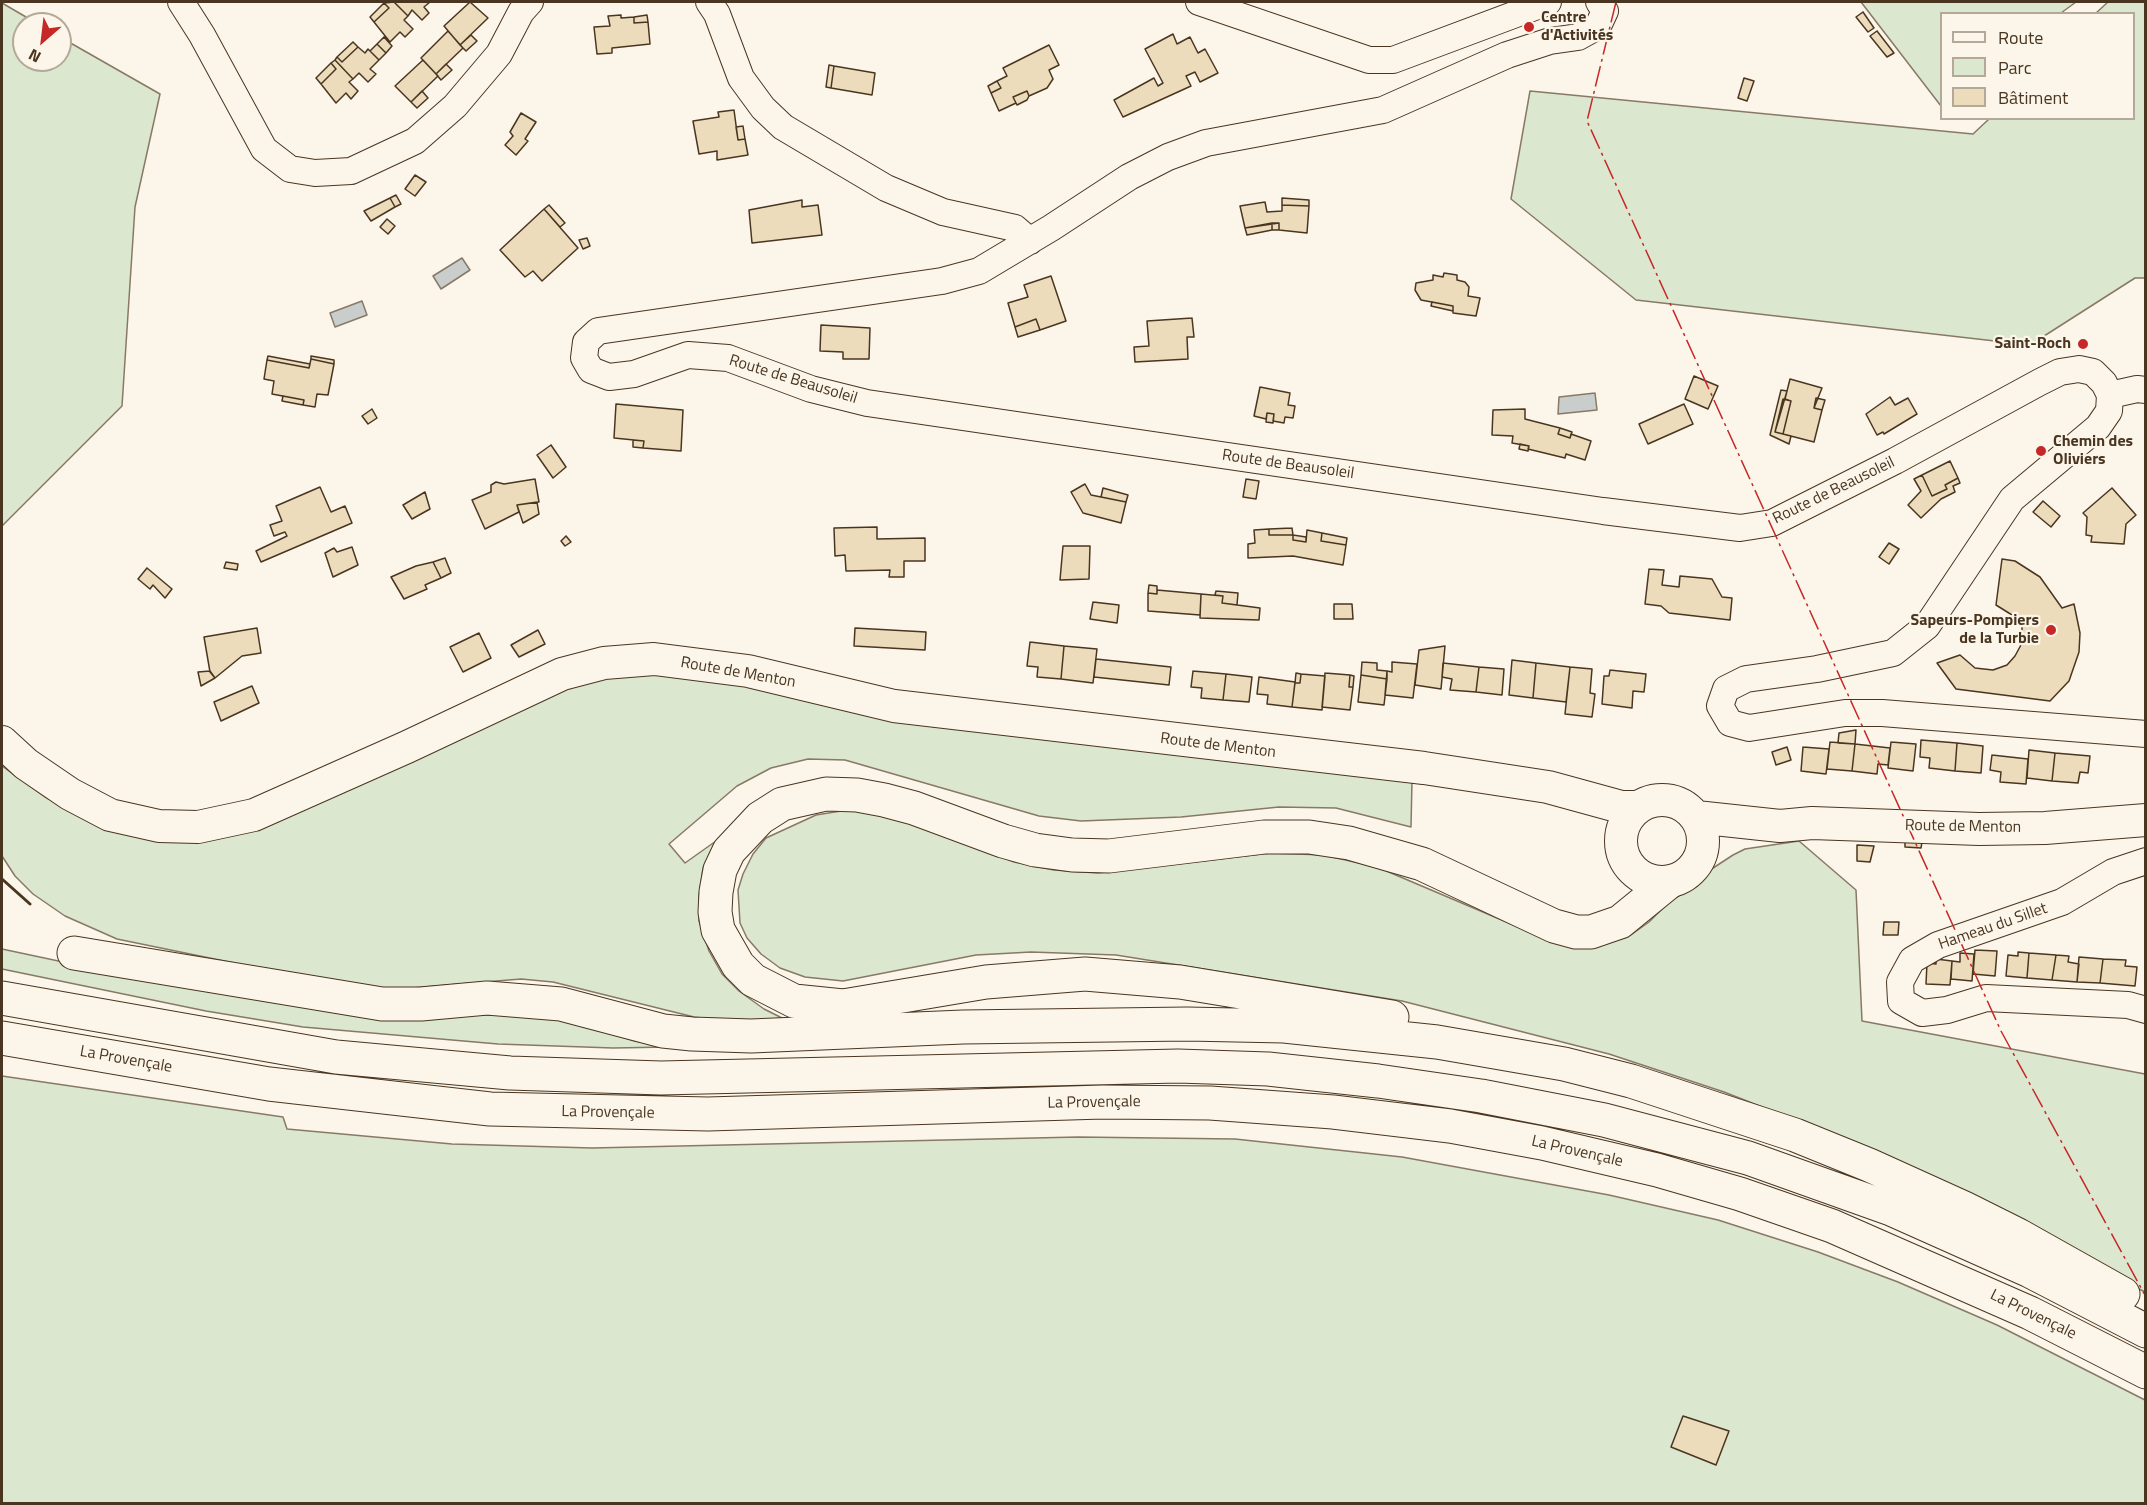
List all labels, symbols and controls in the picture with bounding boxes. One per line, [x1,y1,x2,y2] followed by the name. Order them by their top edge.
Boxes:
[1541,8,1613,46] place label: Centre d'Activités
[12,12,72,72] north arrow
[1940,12,2135,120] legend
[1522,20,1536,34] marker: Centre d'Activités
[1998,24,2043,51] text: Route
[24,43,45,69] text: N
[1998,54,2032,81] text: Parc
[1998,84,2068,111] text: Bâtiment
[1995,334,2071,354] place label: Saint-Roch
[2076,337,2090,351] marker: Saint-Roch
[726,351,860,409] street label: Route de Beausoleil
[2053,432,2133,470] place label: Chemin des Oliviers
[2034,444,2048,458] marker: Chemin des Oliviers
[1221,446,1355,484] street label: Route de Beausoleil
[1770,453,1898,529] street label: Route de Beausoleil
[1911,611,2039,649] place label: Sapeurs-Pompiers de la Turbie
[2044,623,2058,637] marker: Sapeurs-Pompiers de la Turbie
[679,653,797,693] street label: Route de Menton
[1159,729,1277,763] street label: Route de Menton
[1905,816,2021,838] street label: Route de Menton
[1936,899,2050,955] street label: Hameau du Sillet
[78,1042,174,1078] street label: La Provençale
[1047,1093,1141,1113] street label: La Provençale
[561,1103,655,1123] street label: La Provençale
[1529,1132,1625,1172] street label: La Provençale
[1987,1286,2079,1344] street label: La Provençale

